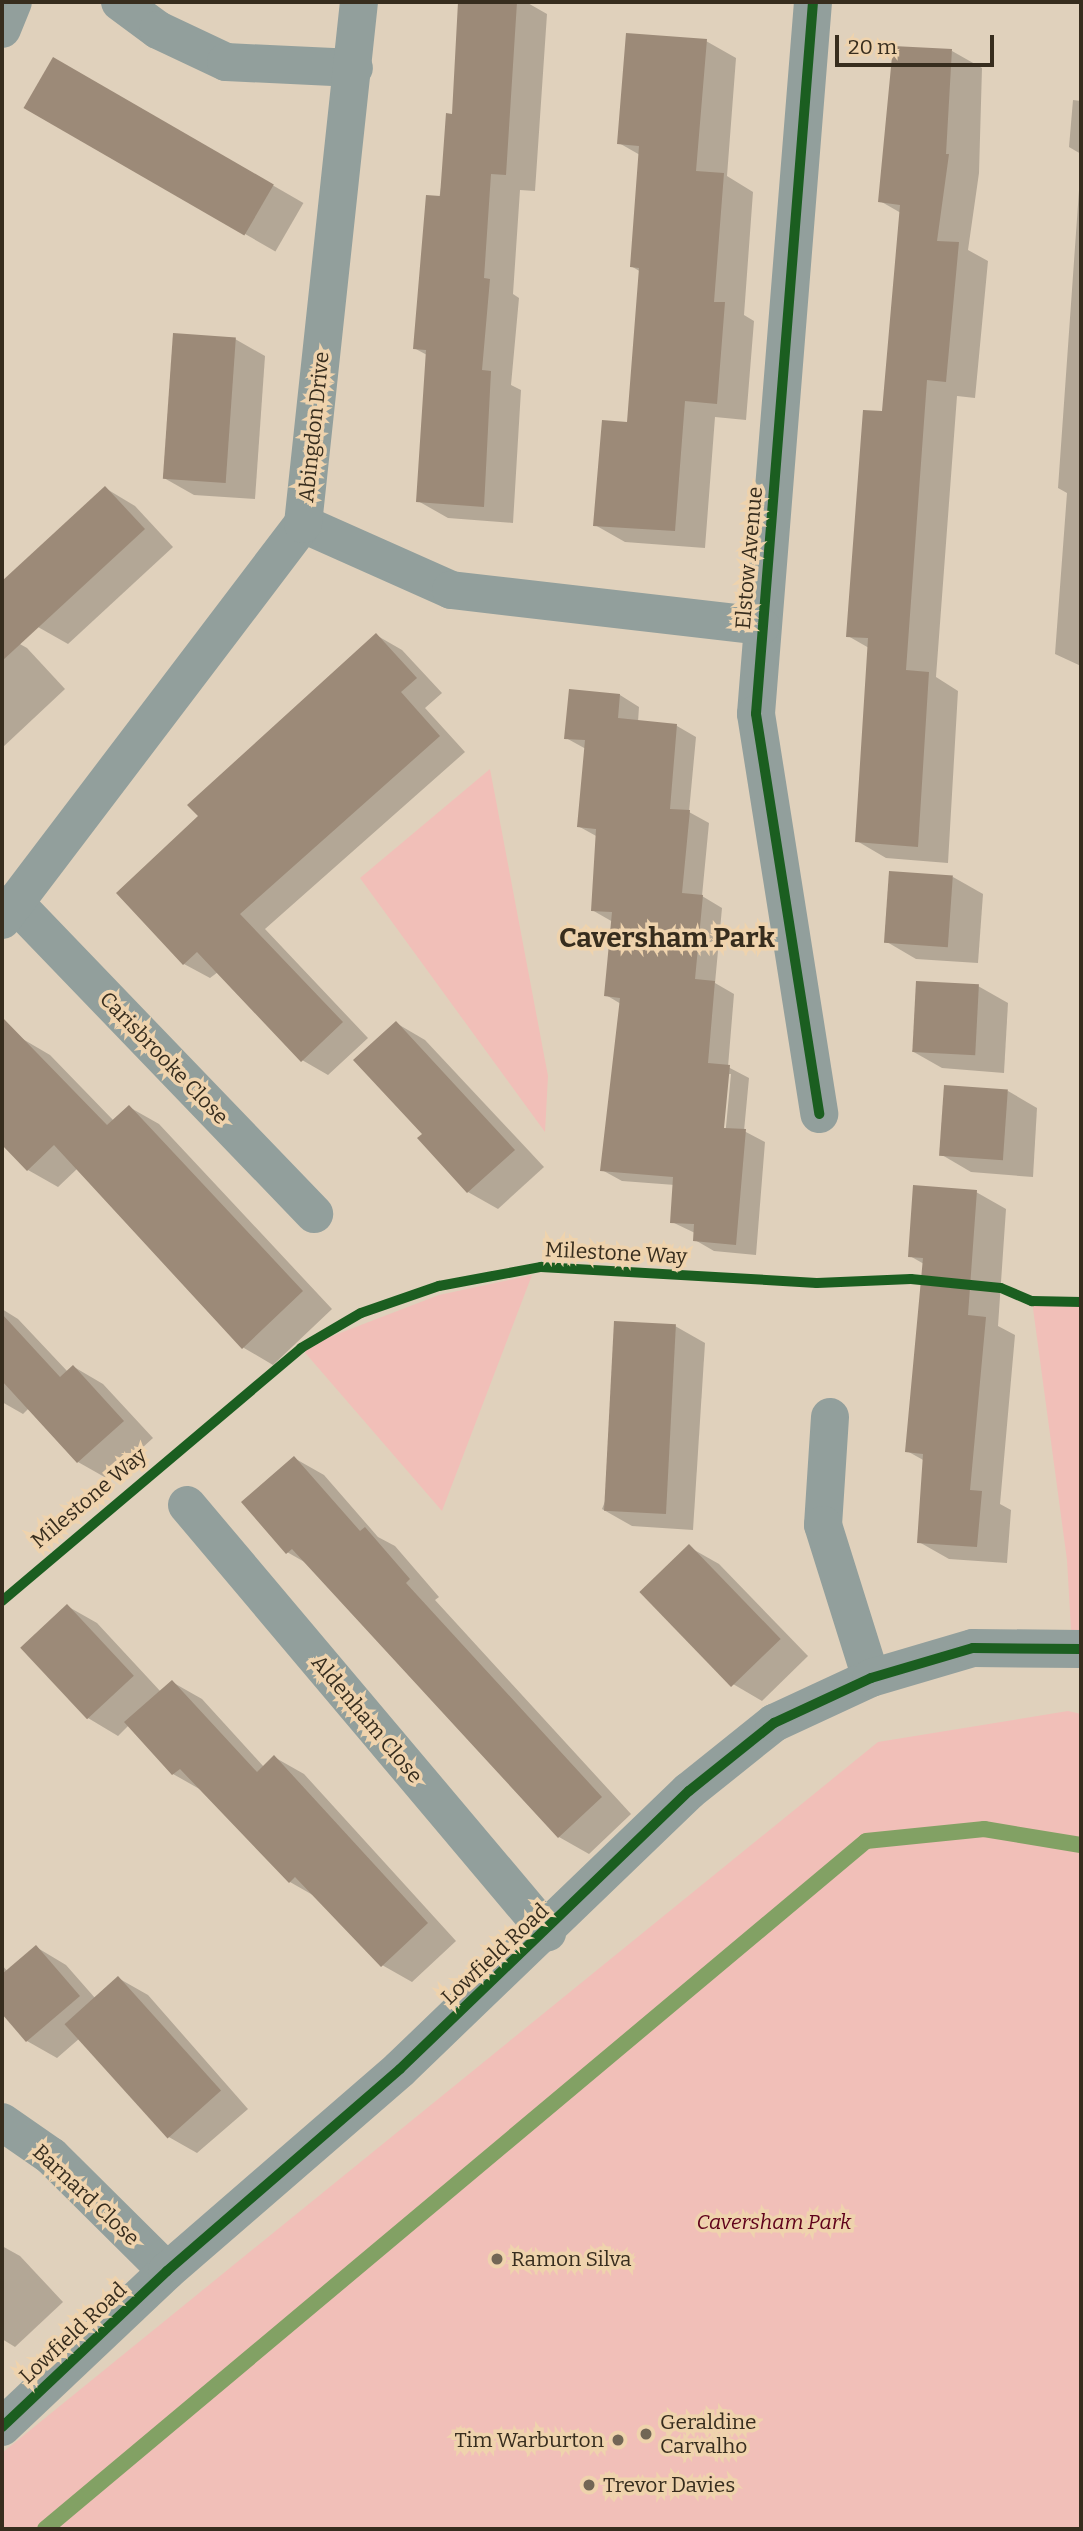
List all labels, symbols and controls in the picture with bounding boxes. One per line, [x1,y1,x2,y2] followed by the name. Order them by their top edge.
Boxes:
[838,21,997,65] scale bar
[848,34,897,60] text: 20 m
[294,350,334,504] street label: Abingdon Drive
[730,486,768,630] street label: Elstow Avenue
[559,921,775,955] district label: Caversham Park
[94,987,234,1129] street label: Carisbrooke Close
[544,1237,688,1269] street label: Milestone Way
[26,1443,152,1553] street label: Milestone Way
[306,1650,428,1788] street label: Aldenham Close
[436,1898,554,2010] street label: Lowfield Road
[28,2139,144,2251] street label: Barnard Close
[697,2209,851,2235] park label: Caversham Park
[511,2246,632,2272] place label: Ramon Silva
[489,2251,505,2267] marker: Ramon Silva
[14,2277,132,2389] street label: Lowfield Road
[660,2409,757,2459] place label: Geraldine Carvalho
[638,2426,654,2442] marker: Geraldine Carvalho
[454,2427,604,2453] place label: Tim Warburton
[610,2432,626,2448] marker: Tim Warburton
[603,2472,735,2498] place label: Trevor Davies
[581,2477,597,2493] marker: Trevor Davies

